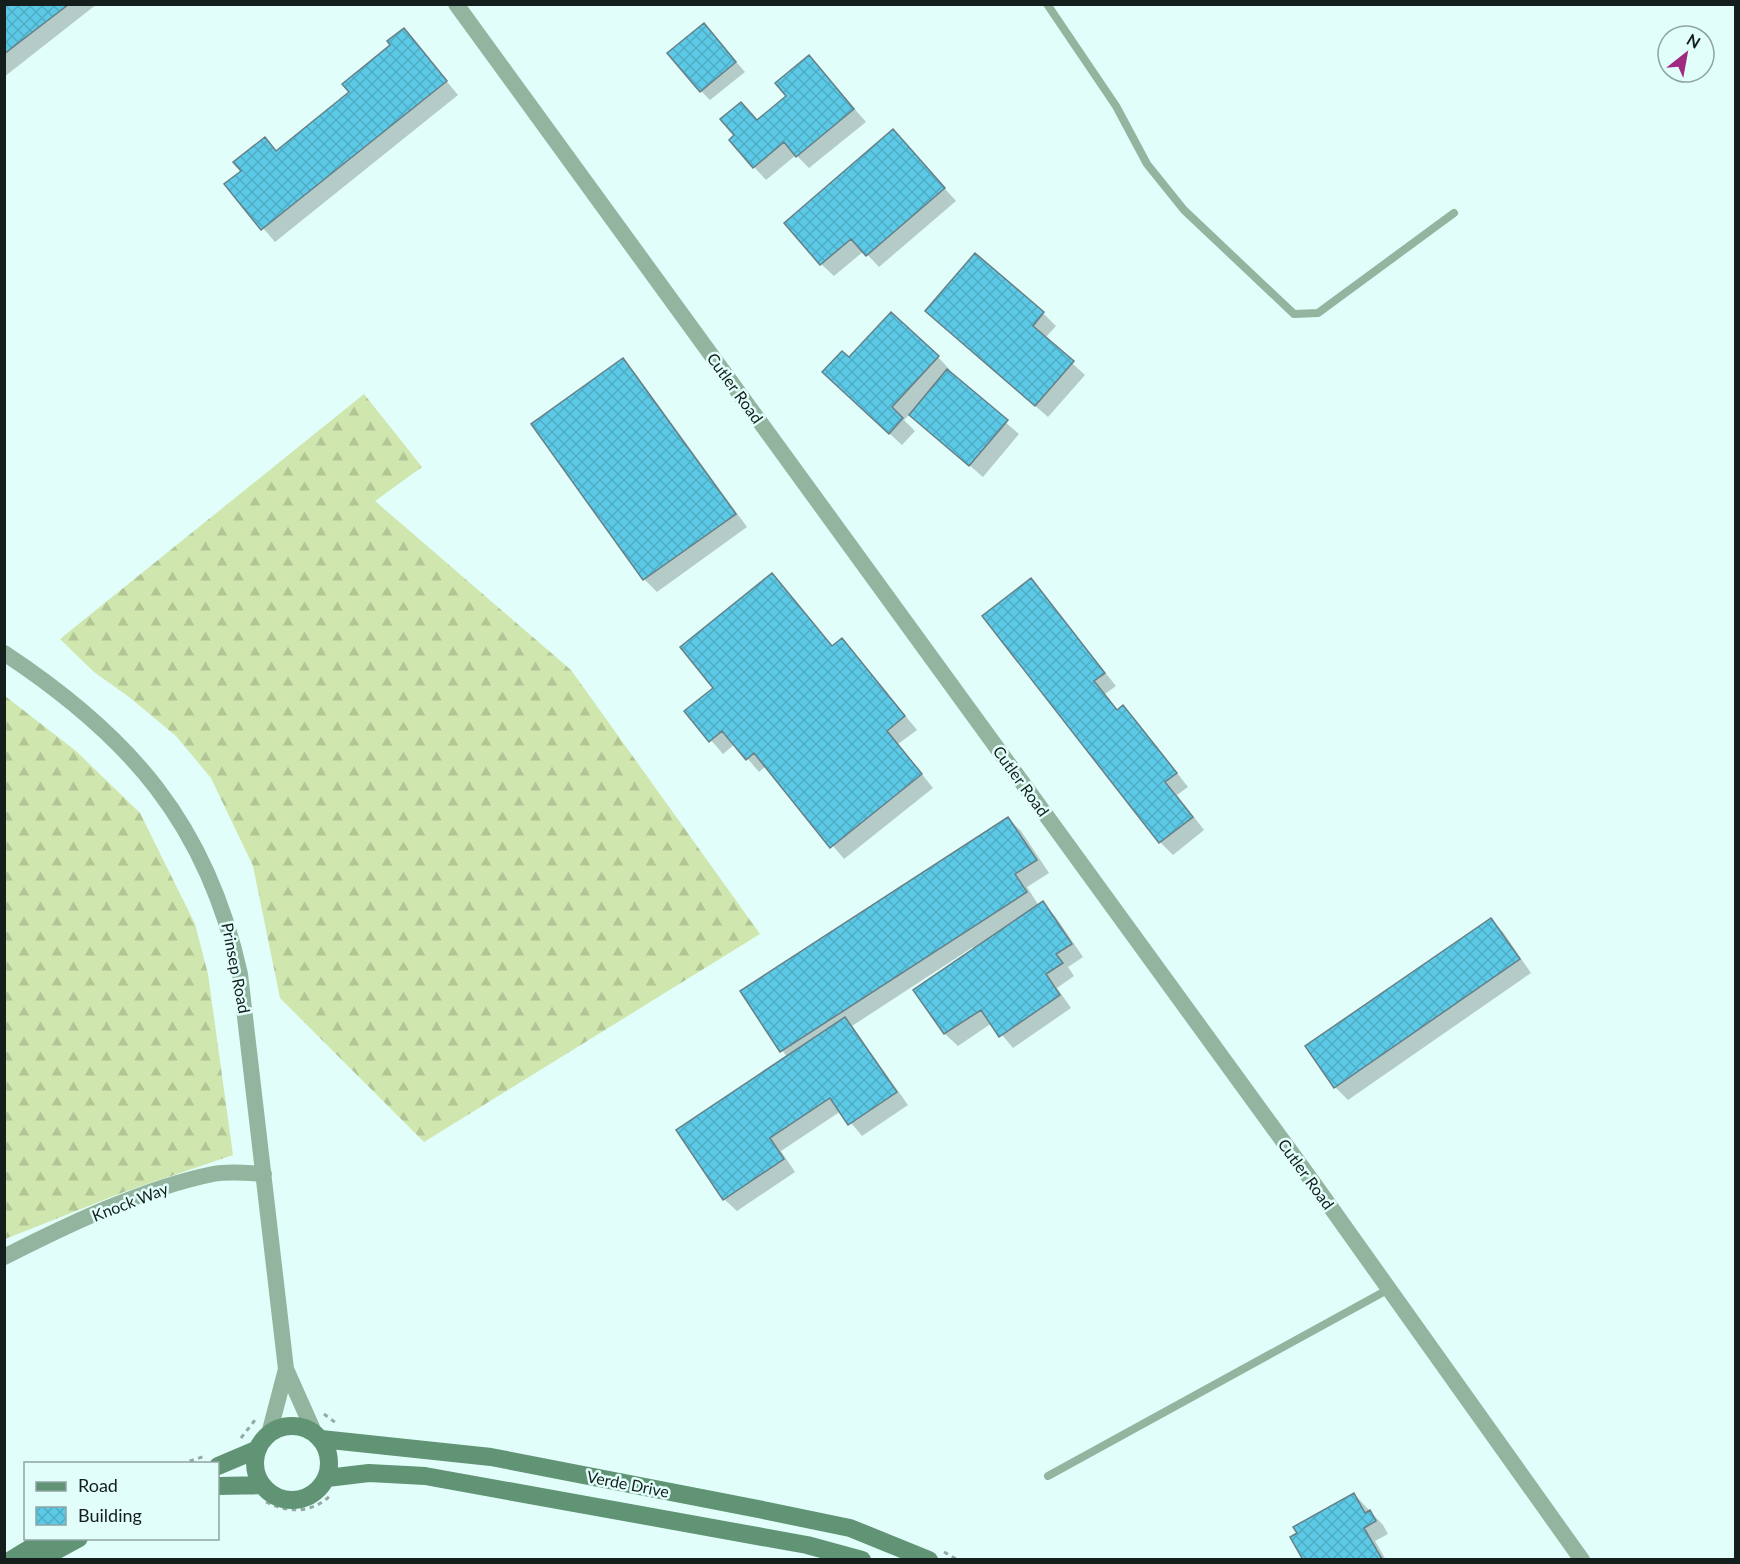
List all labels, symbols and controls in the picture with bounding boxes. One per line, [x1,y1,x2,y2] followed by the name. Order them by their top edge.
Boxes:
[1656,24,1716,84] north arrow
[1684,29,1704,52] text: N
[703,349,767,427] street label: Cutler Road
[989,742,1053,820] street label: Cutler Road
[218,921,255,1015] street label: Prinsep Road
[1274,1135,1338,1213] street label: Cutler Road
[89,1178,171,1225] street label: Knock Way
[24,1462,219,1540] legend
[585,1466,671,1501] street label: Verde Drive
[78,1474,118,1496] text: Road
[78,1504,142,1526] text: Building

